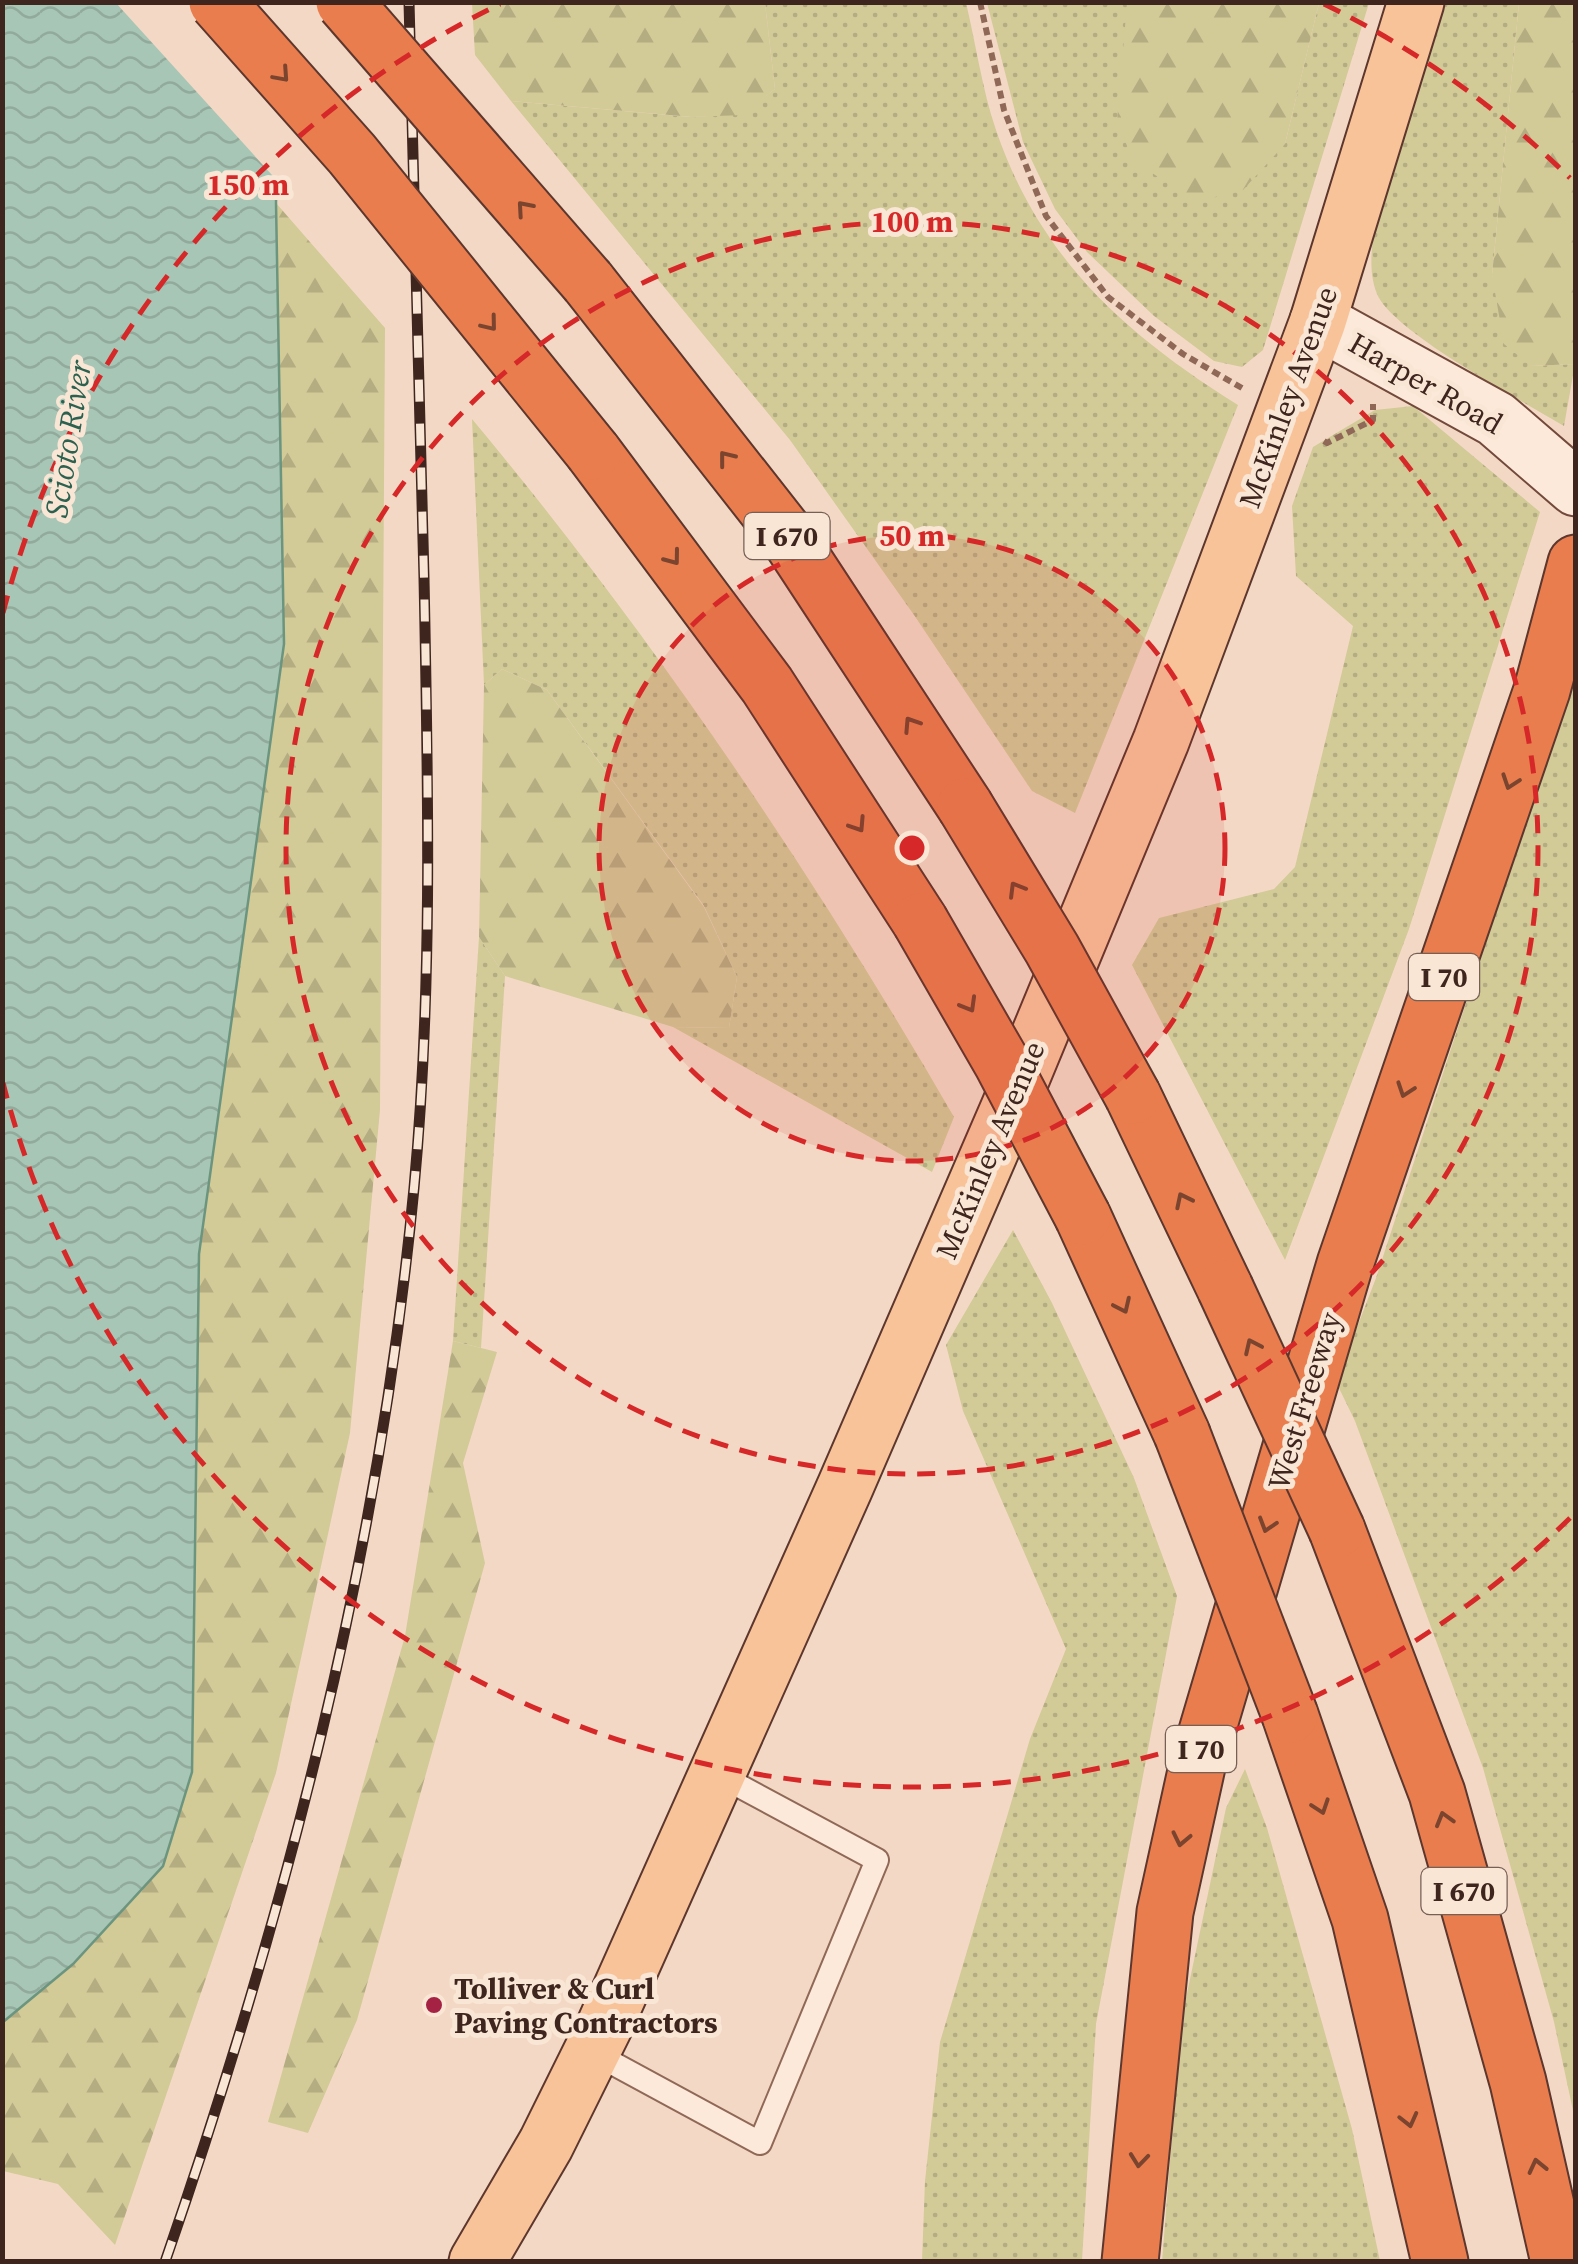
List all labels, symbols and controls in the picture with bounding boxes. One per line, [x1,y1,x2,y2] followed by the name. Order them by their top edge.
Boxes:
[270,63,288,82] one-way arrow
[207,164,289,205] text: 150 m
[871,201,953,242] text: 100 m
[518,202,536,220] one-way arrow
[1229,281,1347,513] street label: McKinley Avenue
[478,313,496,331] one-way arrow
[1342,322,1510,444] street label: Harper Road
[34,356,102,521] water label: Scioto River
[720,451,738,469] one-way arrow
[744,513,830,559] road number: I 670
[879,515,945,556] text: 50 m
[661,547,678,565] one-way arrow
[905,717,924,735] one-way arrow
[1502,773,1522,790] one-way arrow
[845,814,864,832] one-way arrow
[894,830,930,866] centre of rings
[1009,882,1028,900] one-way arrow
[1409,954,1479,1000] road number: I 70
[957,994,976,1012] one-way arrow
[926,1035,1054,1265] street label: McKinley Avenue
[1397,1080,1417,1097] one-way arrow
[1175,1192,1195,1210] one-way arrow
[1111,1296,1131,1314] one-way arrow
[1257,1306,1351,1495] street label: West Freeway
[1244,1338,1264,1356] one-way arrow
[1258,1516,1279,1533] one-way arrow
[1166,1726,1236,1772] road number: I 70
[1310,1797,1330,1814] one-way arrow
[1435,1811,1456,1828] one-way arrow
[1172,1830,1193,1847] one-way arrow
[1422,1868,1506,1914] road number: I 670
[454,1968,718,2043] place label: Tolliver & Curl Paving Contractors
[423,1994,445,2016] marker: Tolliver & Curl Paving Contractors
[1397,2111,1418,2128] one-way arrow
[1129,2153,1150,2169] one-way arrow
[1528,2158,1549,2175] one-way arrow

